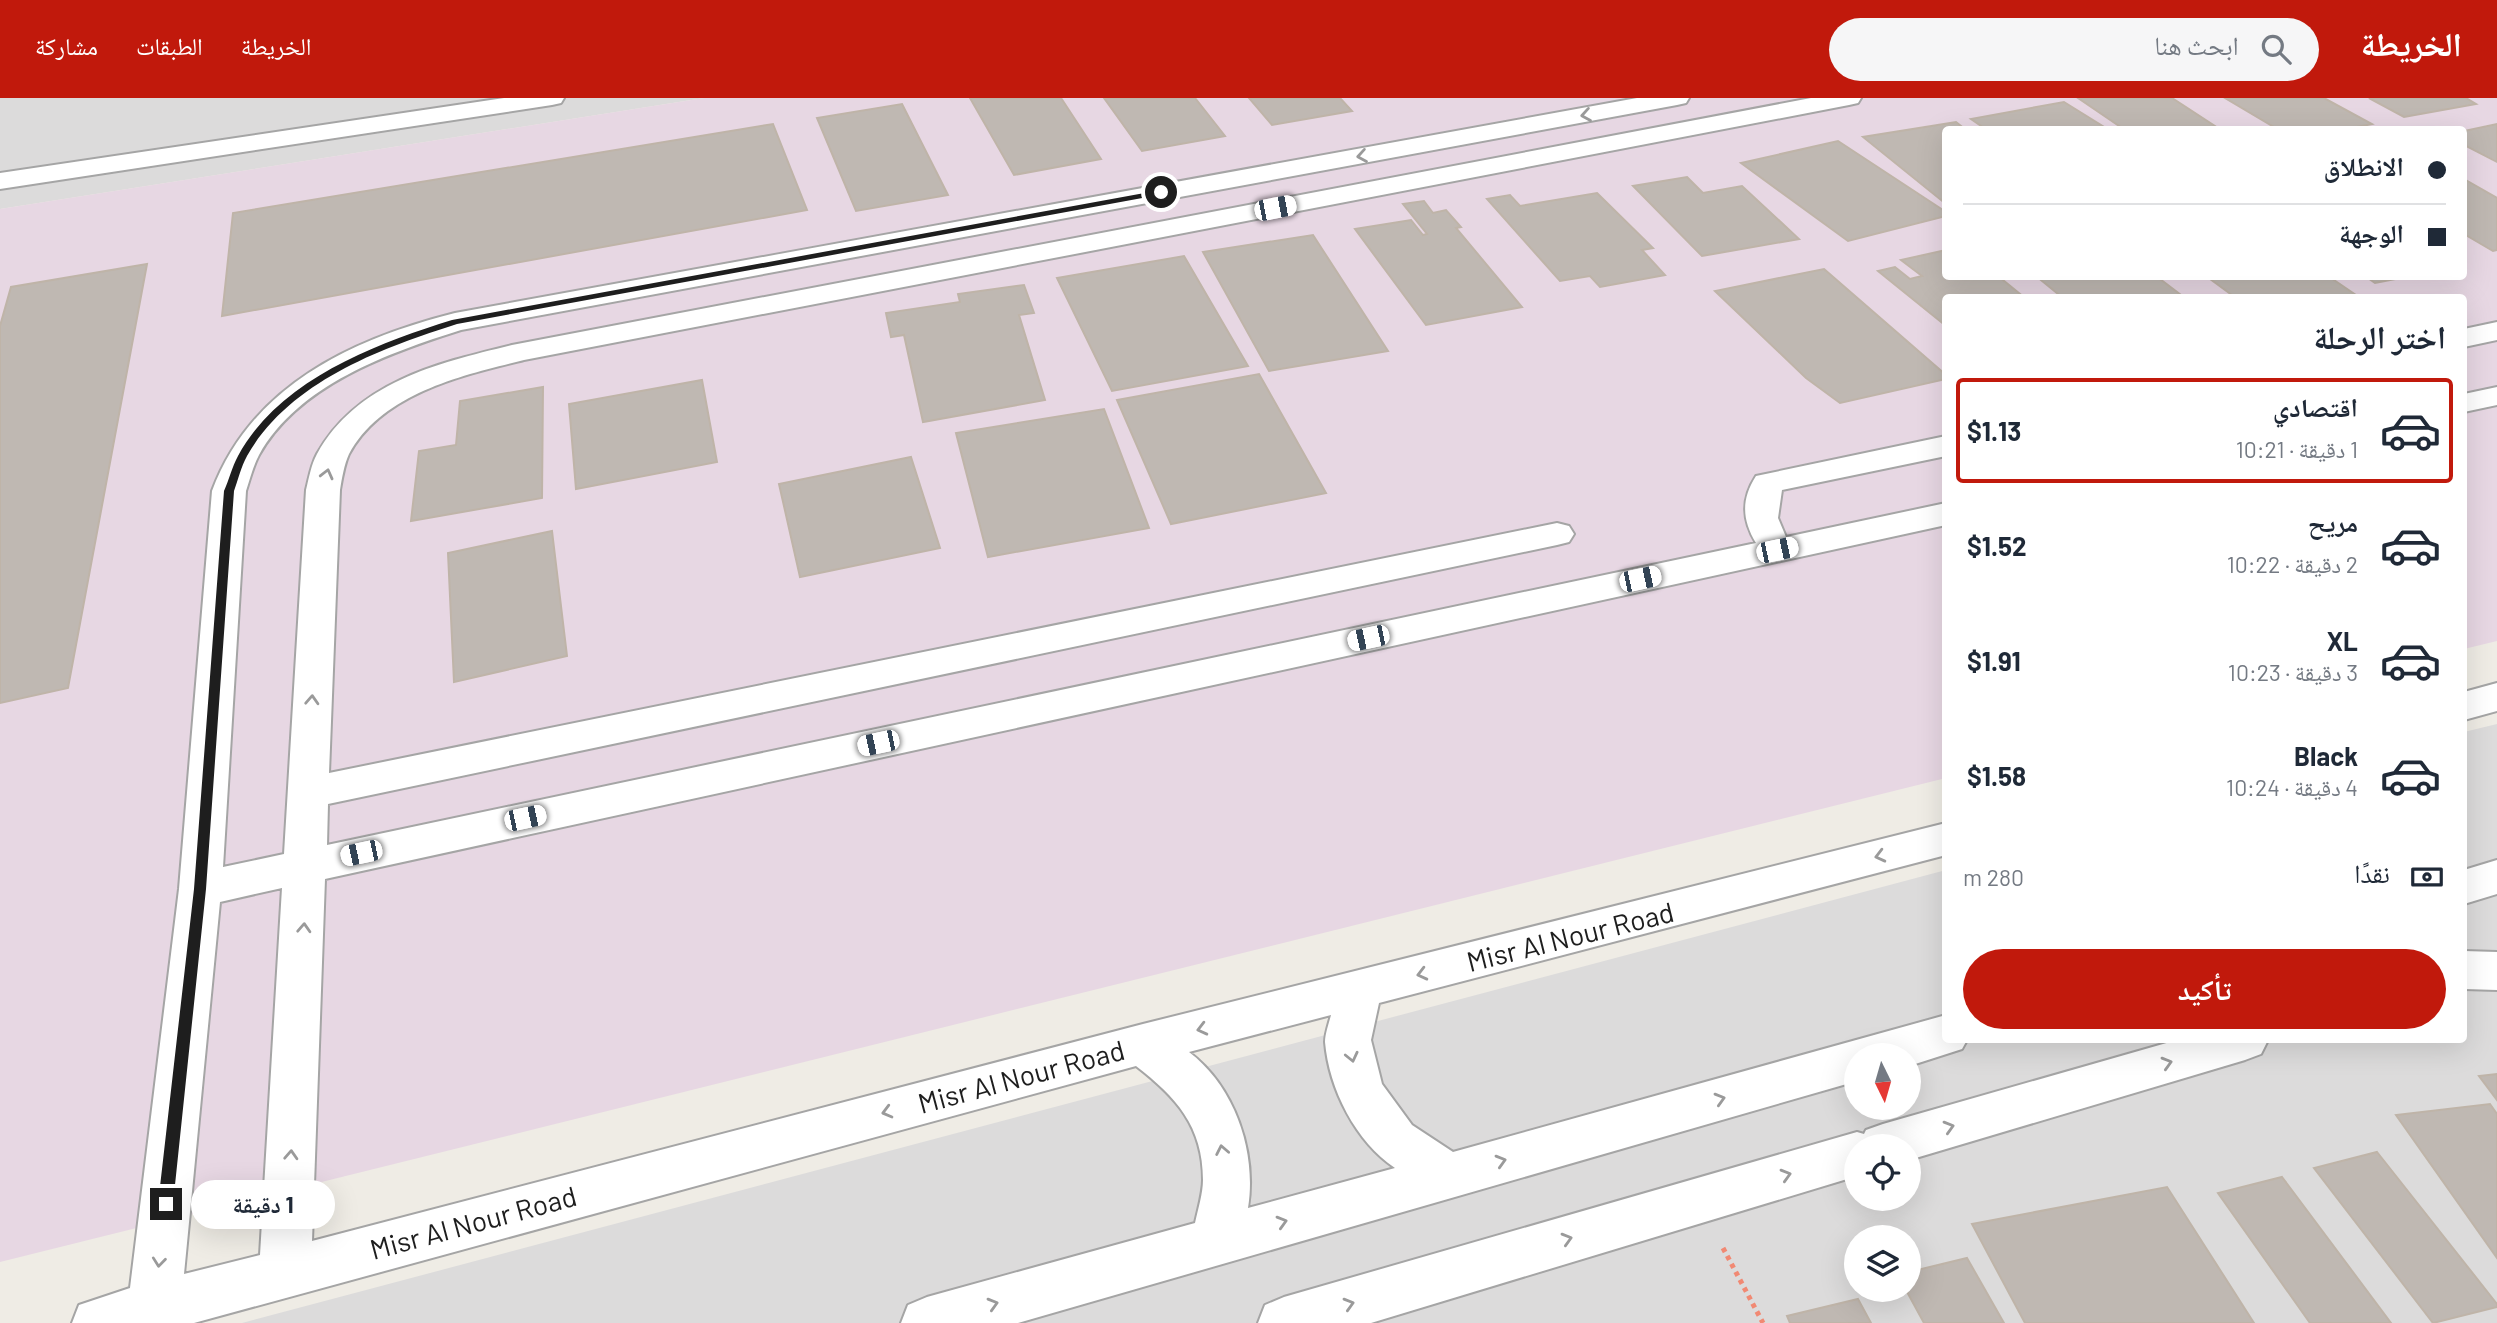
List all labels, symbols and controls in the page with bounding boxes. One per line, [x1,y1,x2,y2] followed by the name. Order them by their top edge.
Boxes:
[1829,18,2319,81] search box
[2361,23,2462,63] text: الخريطة
[2154,29,2239,60] text: ابحث هنا
[2257,30,2295,68] icon: search
[35,31,98,60] text: مشاركة
[136,31,203,60] text: الطبقات
[241,31,311,60] text: الخريطة
[1580,107,1592,122] one-way arrow
[1356,147,1368,162] one-way arrow
[2324,150,2404,181] text: الانطلاق
[1145,176,1177,208] route start
[1253,194,1298,222] car
[2339,217,2404,248] text: الوجهة
[2313,317,2446,355] text: اختر الرحلة
[2273,391,2358,422] text: اقتصادي
[2379,399,2442,462] icon: car
[1967,415,2021,446] text: $1.13
[2236,435,2358,463] text: 1 دقيقة · 10:21
[319,468,333,480] one-way arrow
[2308,506,2358,537] text: مريح
[2379,514,2442,577] icon: car
[1967,530,2027,561] text: $1.52
[1755,535,1800,565] car
[2227,550,2358,578] text: 2 دقيقة · 10:22
[1618,564,1663,594] car
[1346,623,1391,653] car
[2327,625,2358,656] text: XL
[2379,629,2442,692] icon: car
[1967,645,2021,676] text: $1.91
[2228,658,2358,686] text: 3 دقيقة · 10:23
[305,695,320,706] one-way arrow
[856,728,901,758] car
[2294,740,2358,771] text: Black
[2379,744,2442,807] icon: car
[1967,760,2026,791] text: $1.58
[2226,773,2358,801] text: 4 دقيقة · 10:24
[503,803,548,833] car
[339,838,384,868] car
[1874,848,1886,862] one-way arrow
[2354,857,2390,888] text: نقدًا
[2408,858,2446,896] icon: cash
[1963,863,2024,891] text: 280 m
[1463,894,1677,978] street label: Misr Al Nour Road
[296,922,311,933] one-way arrow
[1963,949,2446,1029] button: تأكيد
[1416,966,1428,980] one-way arrow
[1196,1021,1208,1035] one-way arrow
[914,1032,1128,1120] street label: Misr Al Nour Road
[1844,1043,1922,1120] north arrow
[1844,1043,1921,1302] map controls
[1344,1051,1358,1063] one-way arrow
[2161,1056,2173,1071] one-way arrow
[1714,1093,1726,1107] one-way arrow
[881,1104,893,1118] one-way arrow
[1942,1120,1954,1135] one-way arrow
[1844,1134,1921,1211] button: locate
[1215,1144,1230,1156] one-way arrow
[283,1149,298,1160] one-way arrow
[1495,1155,1507,1169] one-way arrow
[1779,1169,1791,1183] one-way arrow
[366,1178,580,1266] street label: Misr Al Nour Road
[190,1180,334,1228] callout: 1 دقيقة
[150,1188,182,1220] route end
[232,1190,294,1218] text: 1 دقيقة
[1276,1216,1288,1230] one-way arrow
[1844,1225,1921,1302] button: layers
[1561,1233,1573,1248] one-way arrow
[152,1257,167,1268] one-way arrow
[1343,1297,1355,1312] one-way arrow
[986,1298,998,1313] one-way arrow

